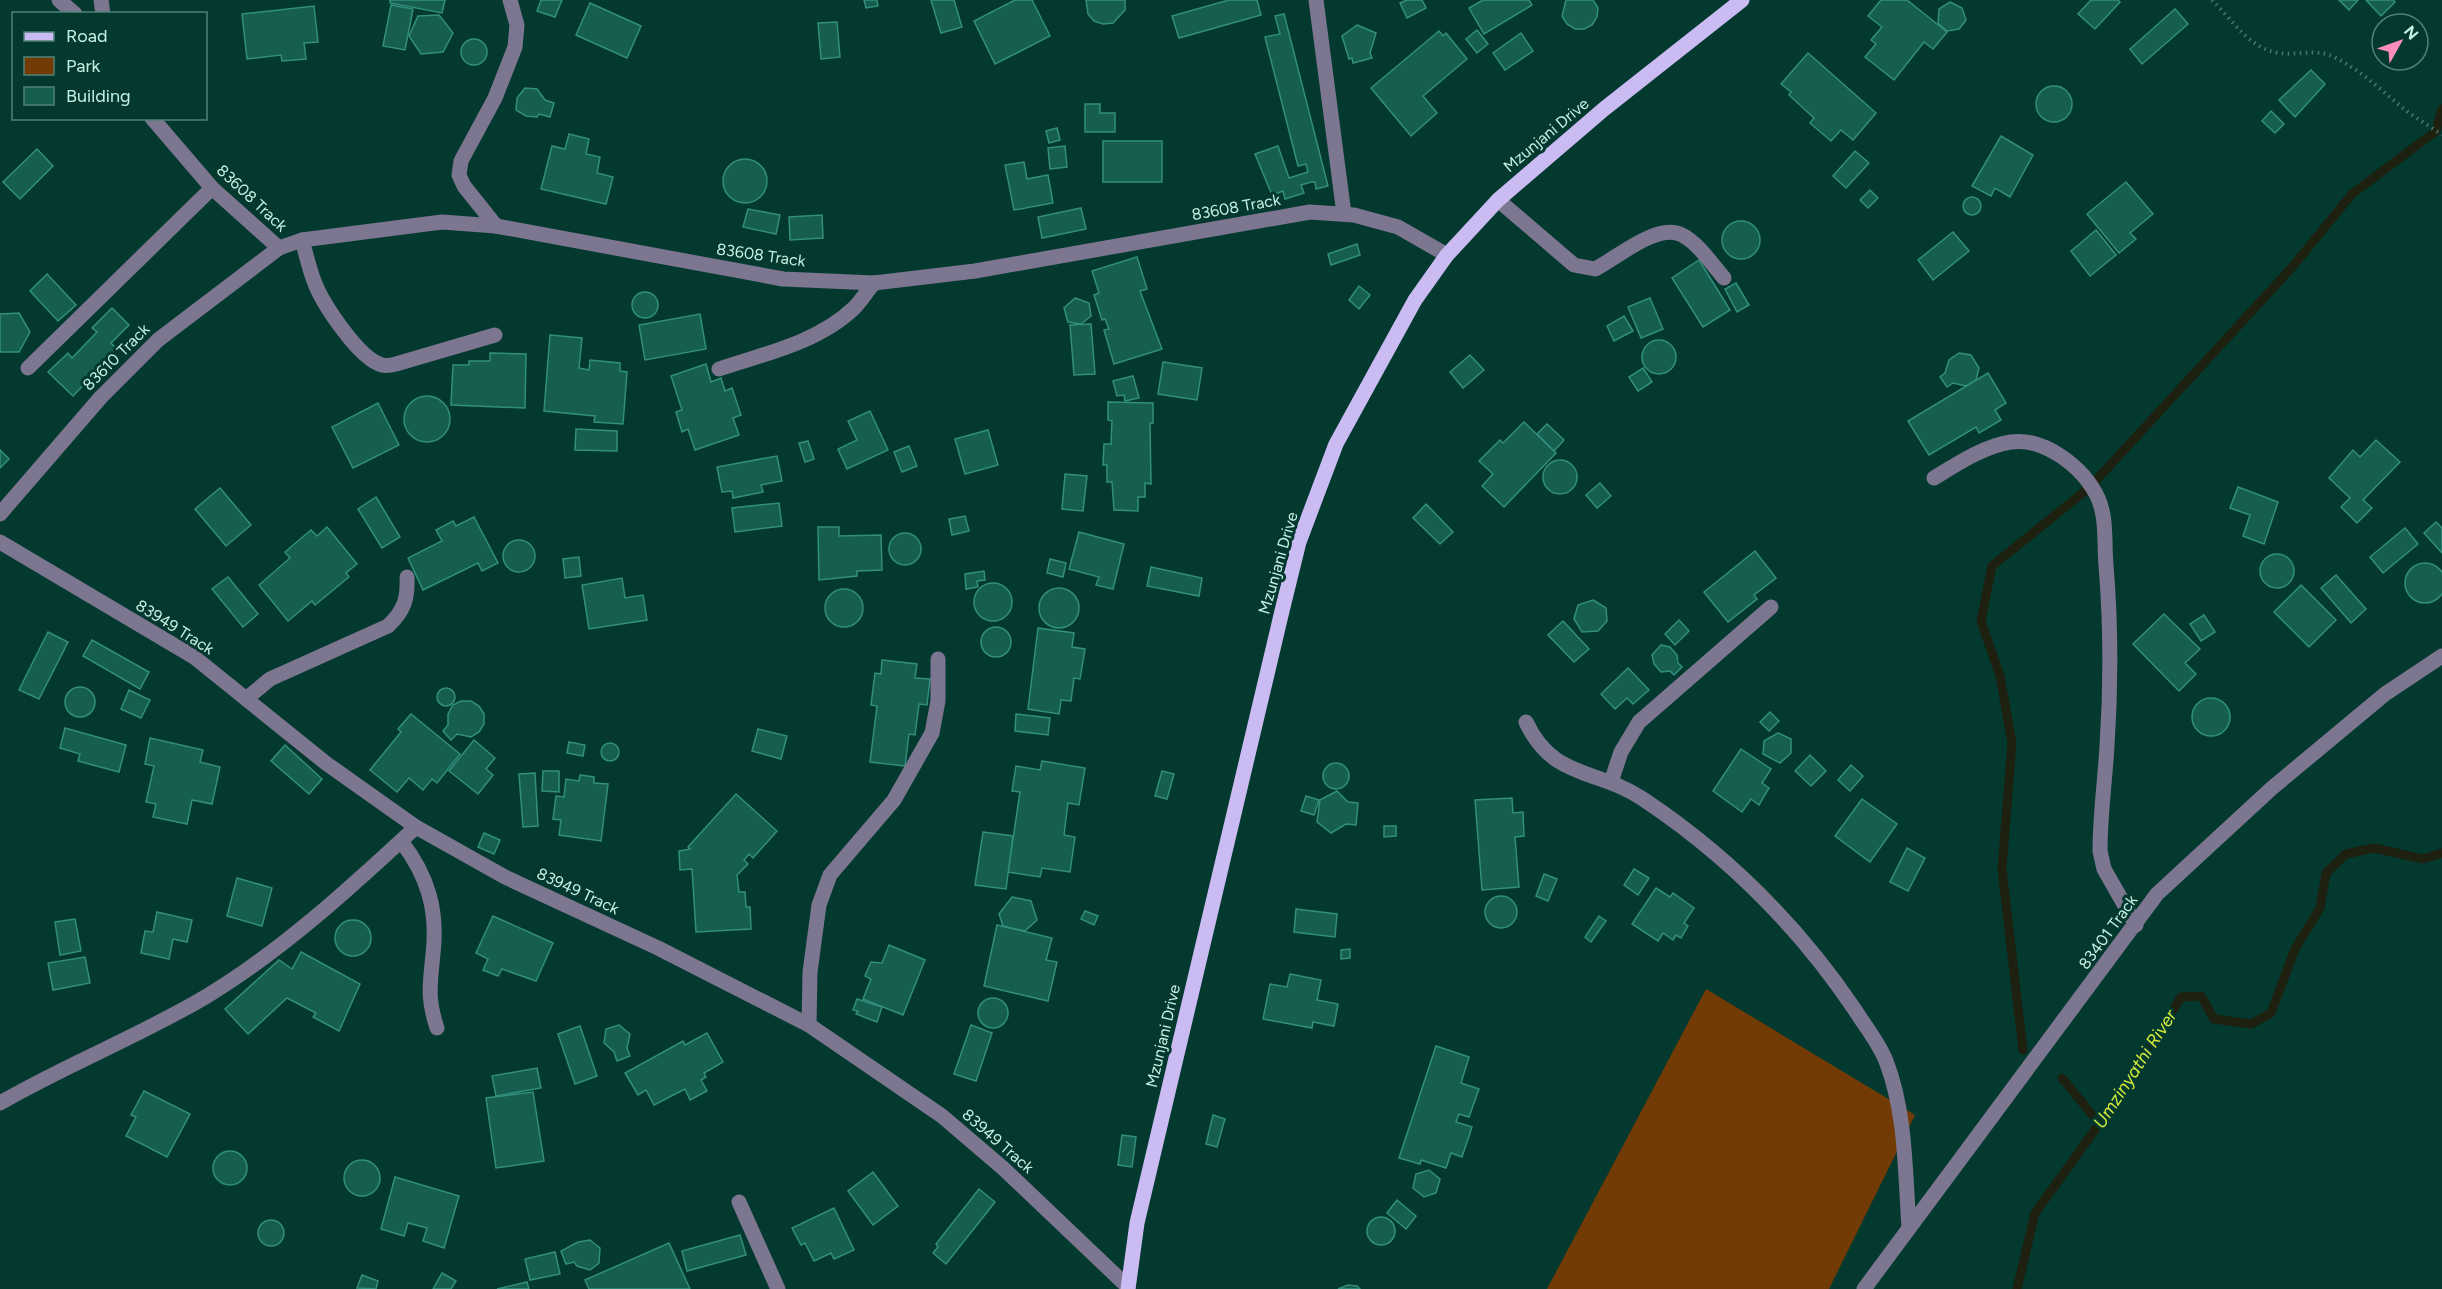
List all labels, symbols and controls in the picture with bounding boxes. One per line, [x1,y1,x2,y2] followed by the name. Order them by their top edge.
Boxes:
[12,12,207,120] legend
[2370,12,2430,72] north arrow
[2400,22,2422,44] text: N
[66,25,107,47] text: Road
[66,55,101,77] text: Park
[66,85,131,107] text: Building
[1500,94,1593,176] street label: Mzunjani Drive
[213,160,291,236] street label: 83608 Track
[1190,190,1282,224] street label: 83608 Track
[715,239,807,271] street label: 83608 Track
[79,320,153,394] street label: 83610 Track
[1254,510,1302,616] street label: Mzunjani Drive
[132,595,218,659] street label: 83949 Track
[534,864,622,918] street label: 83949 Track
[2075,891,2141,973] street label: 83401 Track
[1142,982,1184,1089] street label: Mzunjani Drive
[2088,1005,2182,1132] water label: Umzinyathi River
[958,1105,1038,1177] street label: 83949 Track

